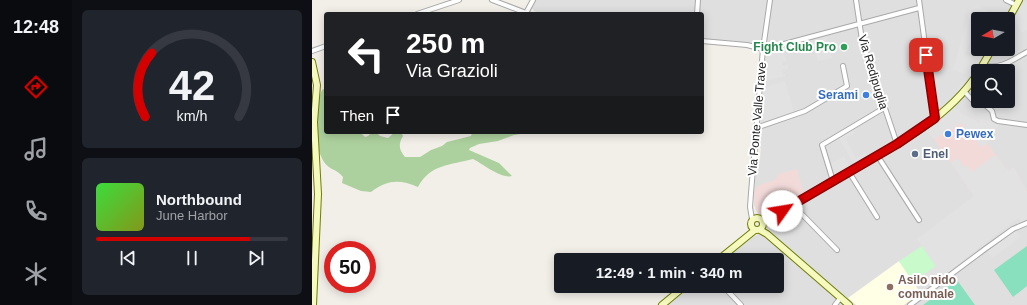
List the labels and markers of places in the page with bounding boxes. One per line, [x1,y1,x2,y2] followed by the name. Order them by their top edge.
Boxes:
[909,38,943,72] pin
[753,40,836,54] place label: Fight Club Pro
[839,42,849,52] marker: Fight Club Pro
[818,88,858,102] place label: Serami
[861,90,871,100] marker: Serami
[956,127,994,141] place label: Pewex
[943,129,953,139] marker: Pewex
[923,147,948,161] place label: Enel
[910,149,920,159] marker: Enel
[898,273,956,301] place label: Asilo nido comunale
[885,282,895,292] marker: Asilo nido comunale

